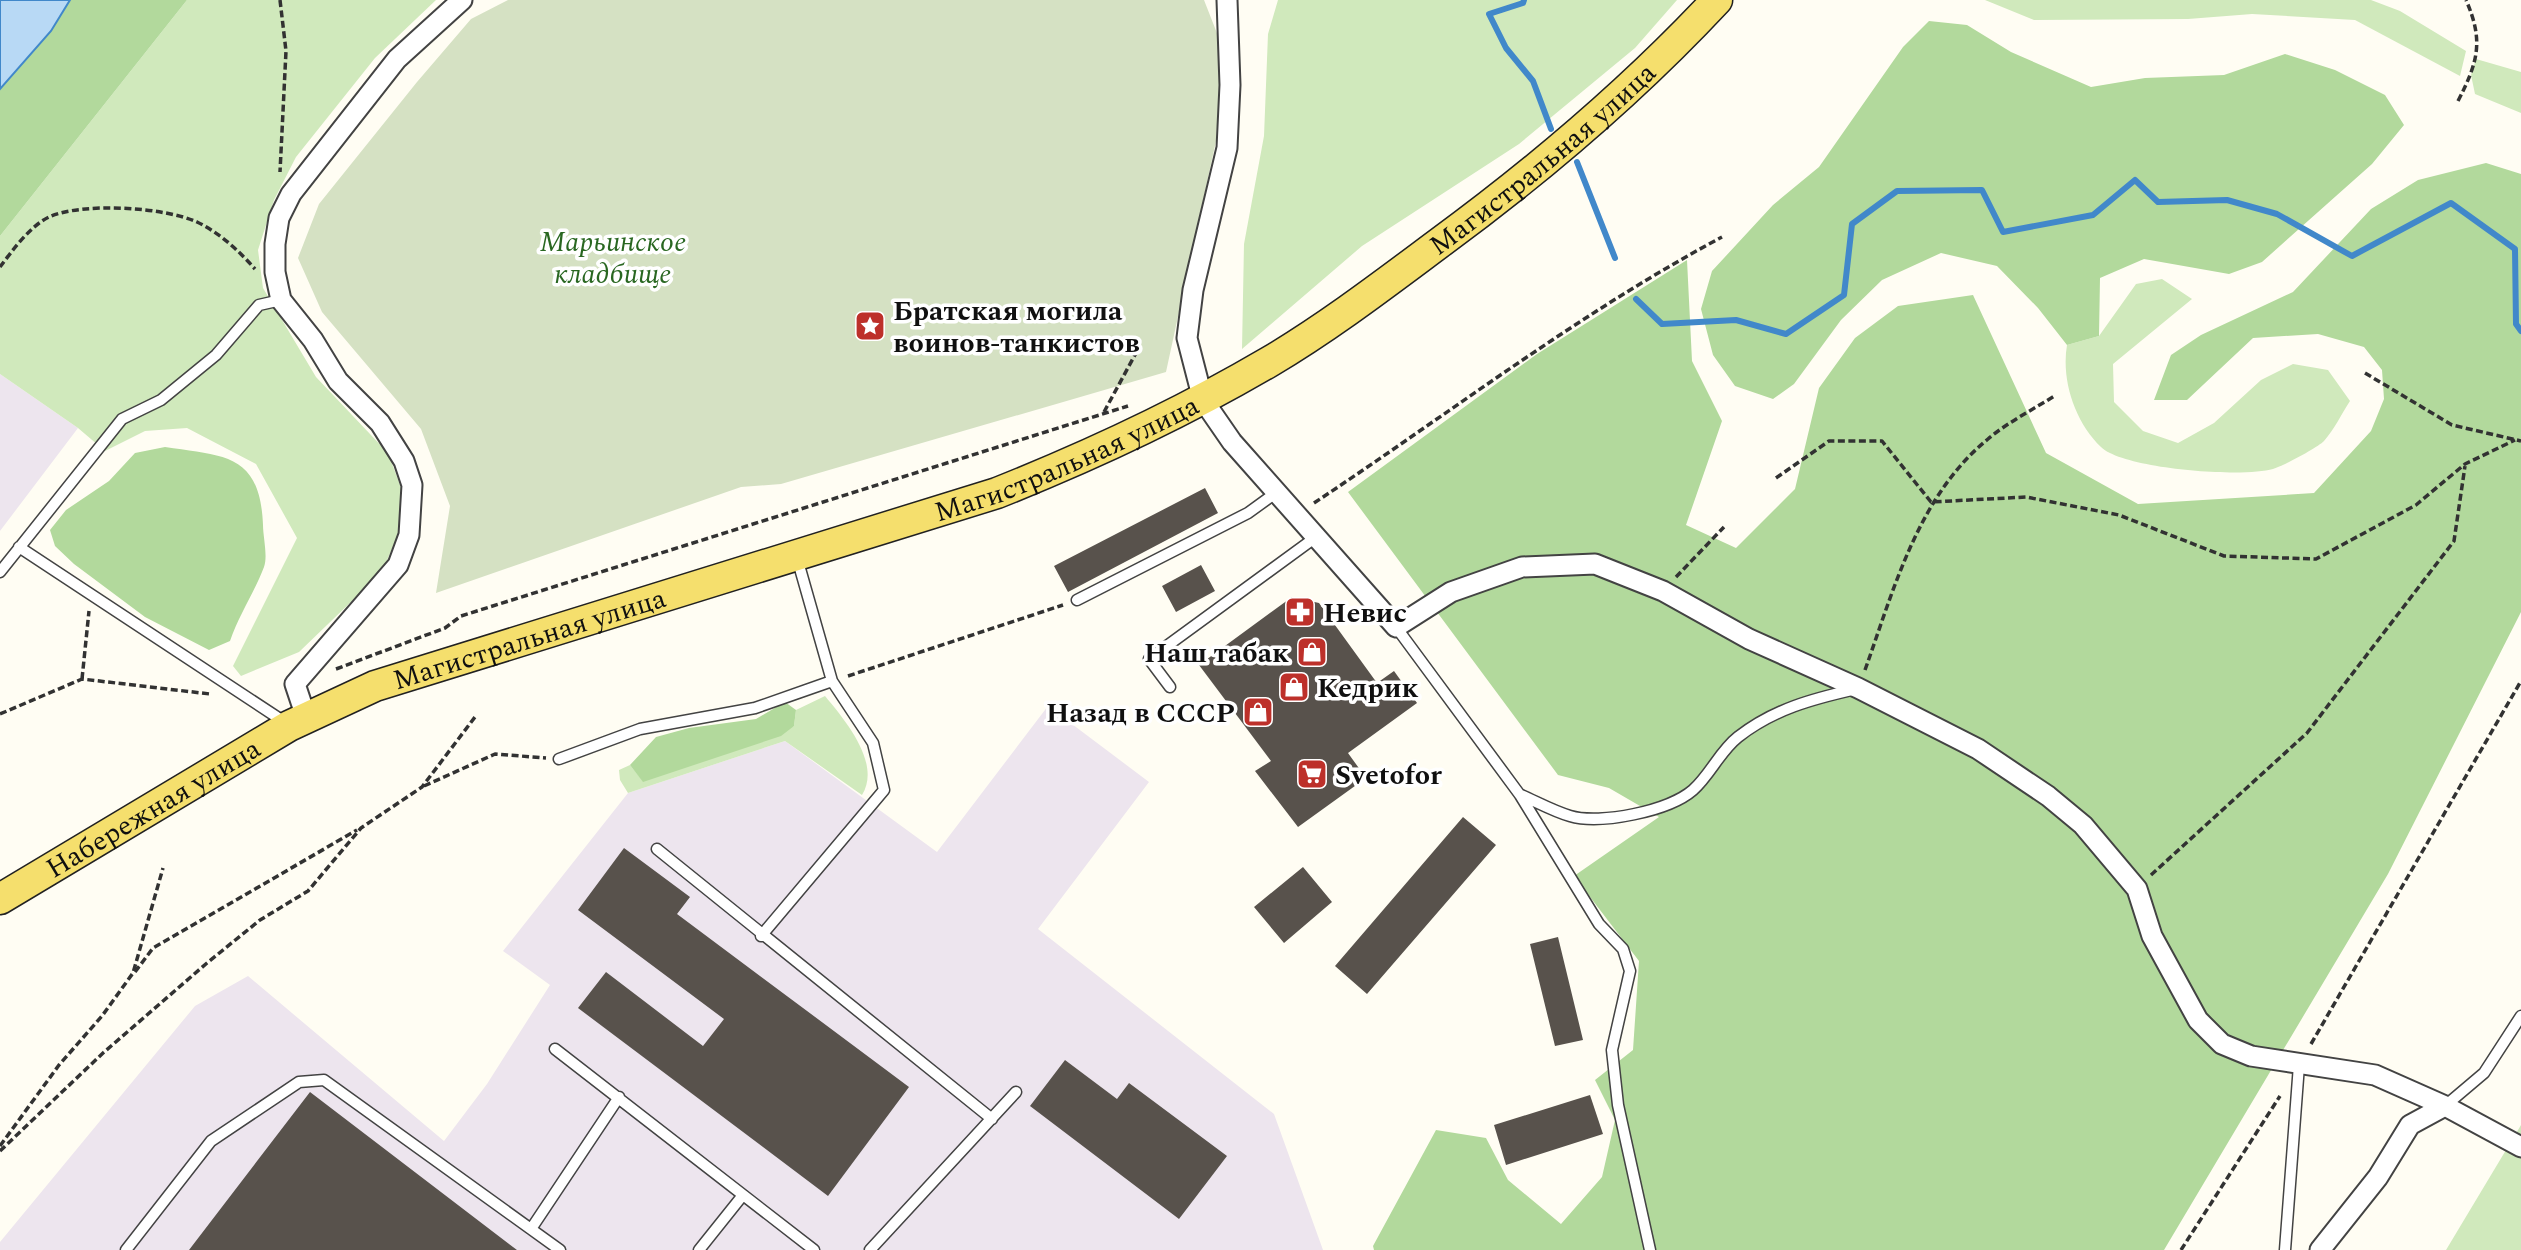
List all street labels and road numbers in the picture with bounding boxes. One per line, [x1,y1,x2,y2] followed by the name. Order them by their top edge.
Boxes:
[1420,53,1667,267] street label: Магистральная улица
[929,384,1207,534] street label: Магистральная улица
[388,577,672,702] street label: Магистральная улица
[38,728,270,890] street label: Набережная улица

